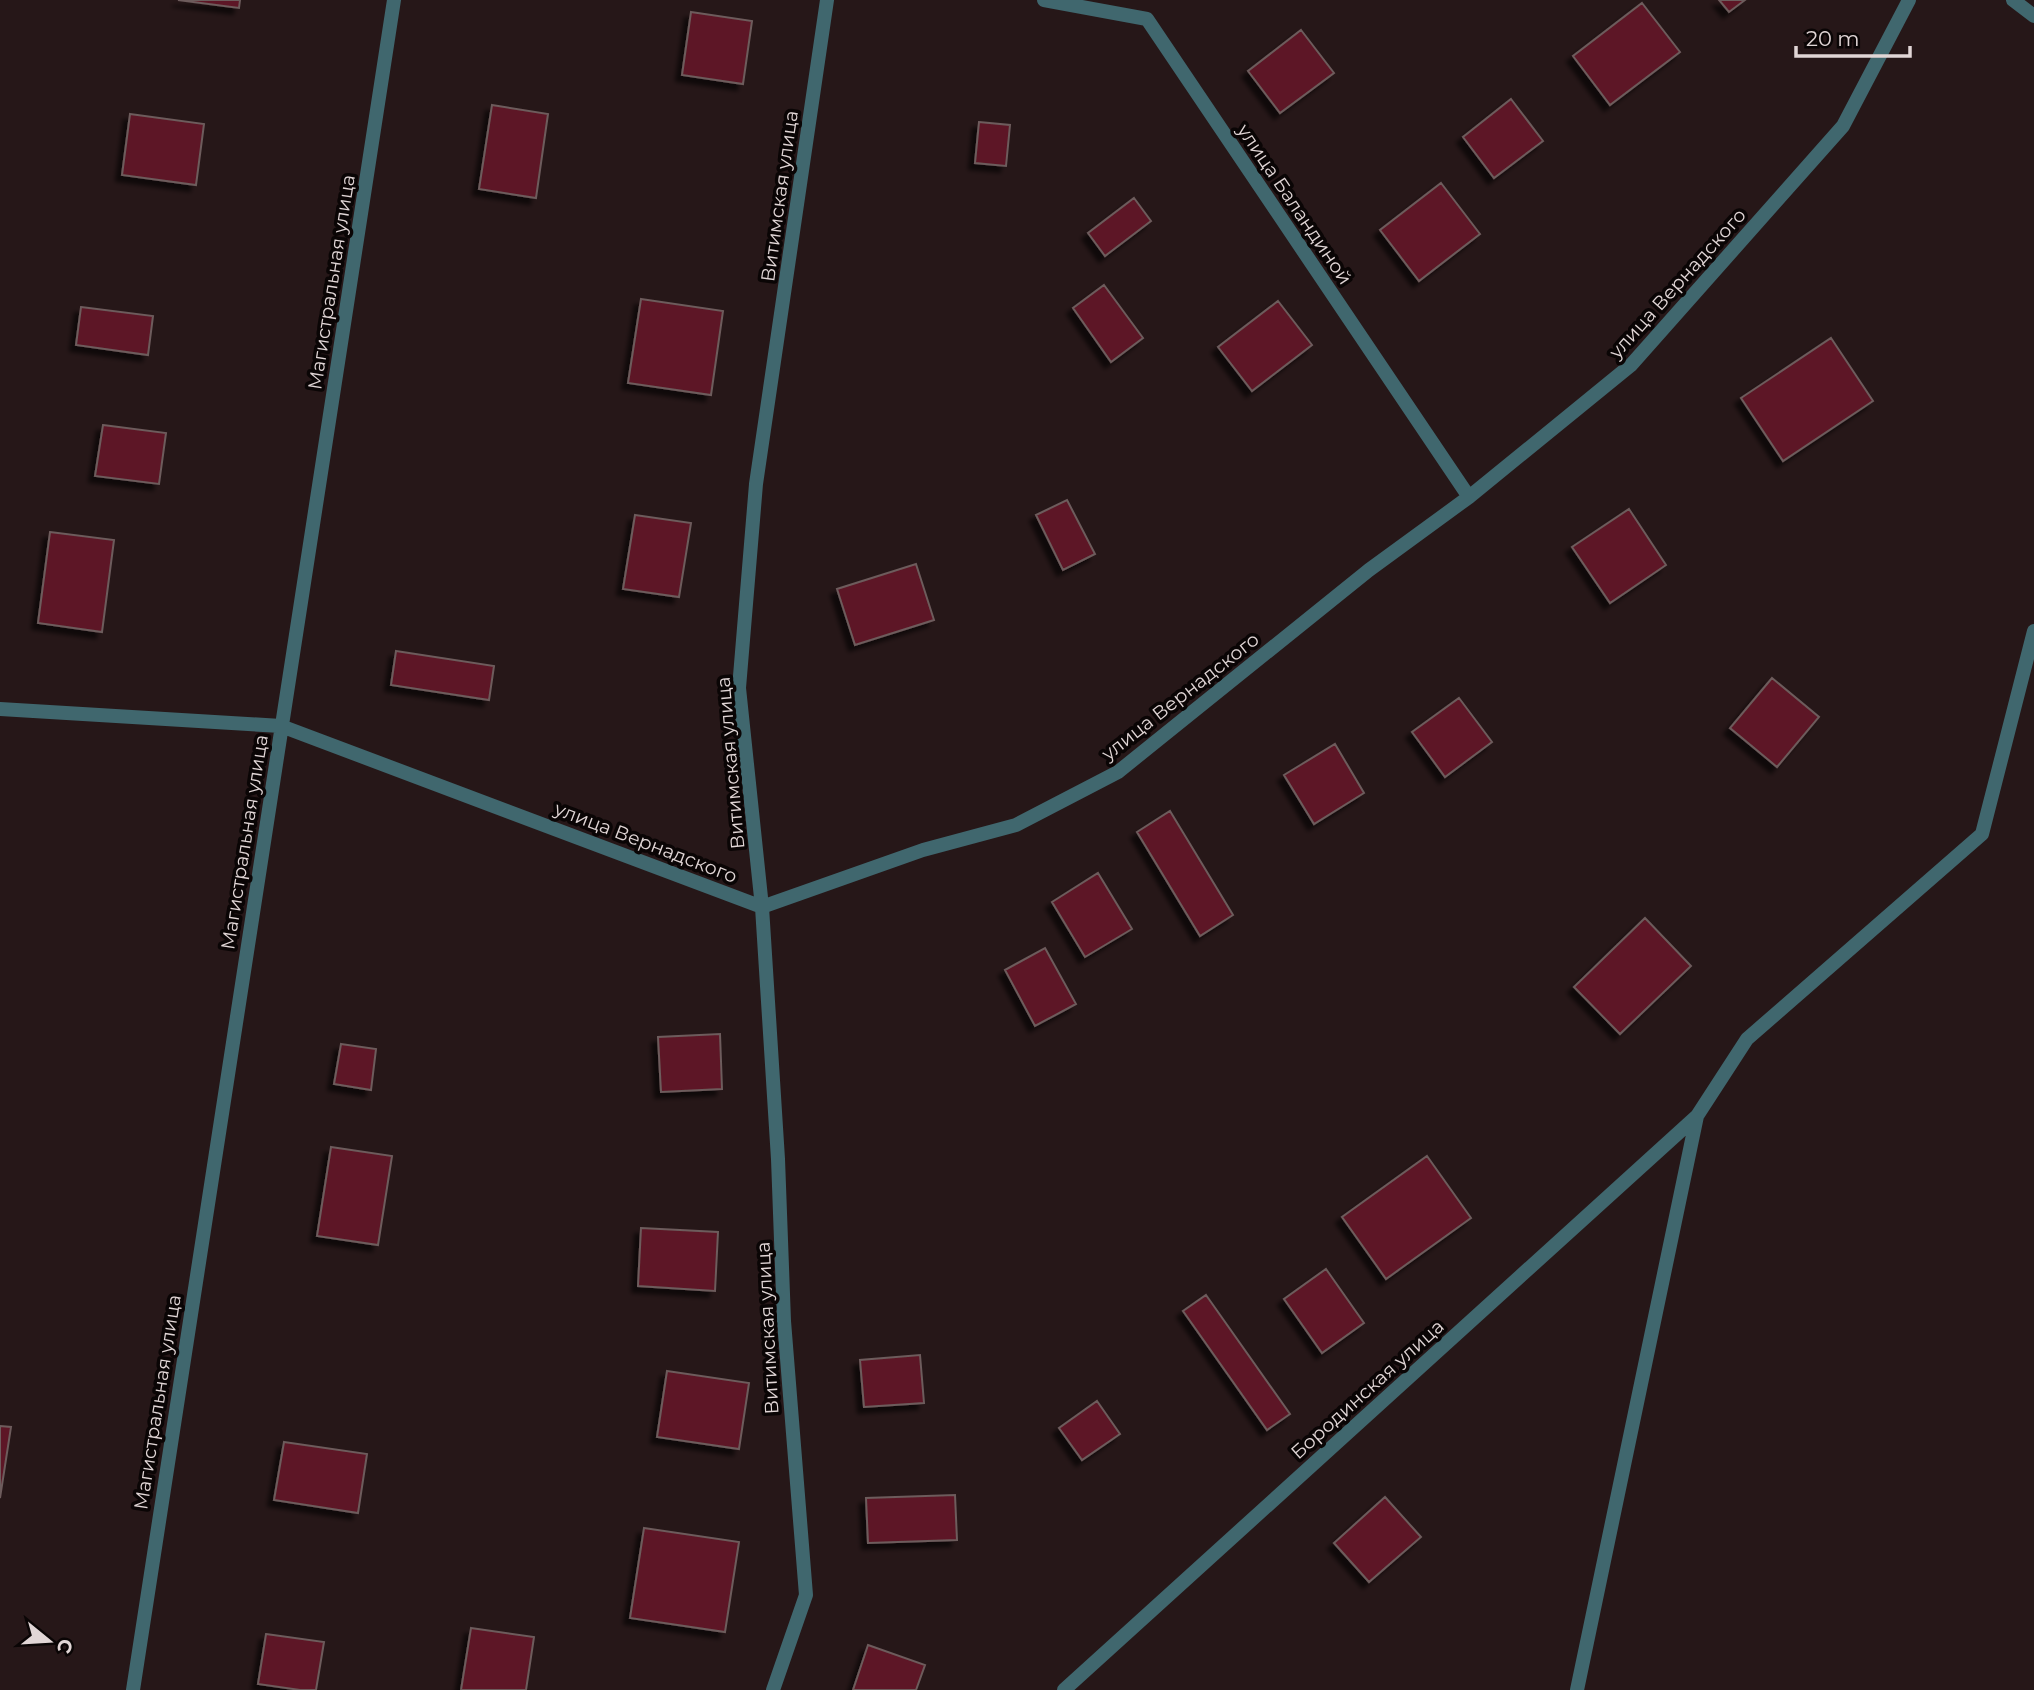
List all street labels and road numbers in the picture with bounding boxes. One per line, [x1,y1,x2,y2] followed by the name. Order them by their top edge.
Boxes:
[756,109,803,283] street label: Витимская улица
[1232,119,1357,289] street label: улица Баландиной
[303,173,360,391] street label: Магистральная улица
[1603,204,1751,364] street label: улица Вернадского
[1096,628,1264,766] street label: улица Вернадского
[712,676,749,850] street label: Витимская улица
[216,733,273,951] street label: Магистральная улица
[550,797,740,888] street label: улица Вернадского
[751,1241,784,1415] street label: Витимская улица
[129,1293,186,1511] street label: Магистральная улица
[1286,1315,1448,1464] street label: Бородинская улица

